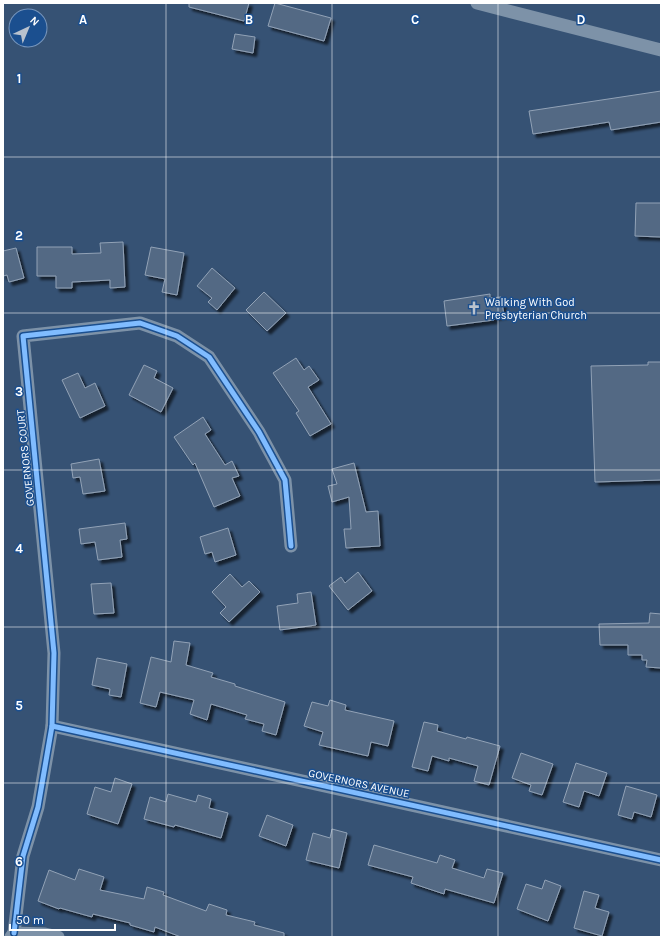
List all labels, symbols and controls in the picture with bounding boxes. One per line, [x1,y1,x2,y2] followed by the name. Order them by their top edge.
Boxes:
[8,8,48,48] north arrow
[79,12,87,27] text: A
[245,12,253,27] text: B
[411,12,419,27] text: C
[577,12,586,27] text: D
[27,14,42,29] text: N
[17,71,21,86] text: 1
[15,228,23,243] text: 2
[485,296,587,322] place label: Walking With God Presbyterian Church
[466,300,482,316] church icon: Walking With God Presbyterian Church
[15,384,23,399] text: 3
[14,408,37,507] street label: GOVERNORS COURT
[15,541,23,556] text: 4
[15,698,23,713] text: 5
[307,766,411,801] street label: GOVERNORS AVENUE
[15,854,23,869] text: 6
[10,906,115,932] scale bar
[16,913,44,927] text: 50 m

